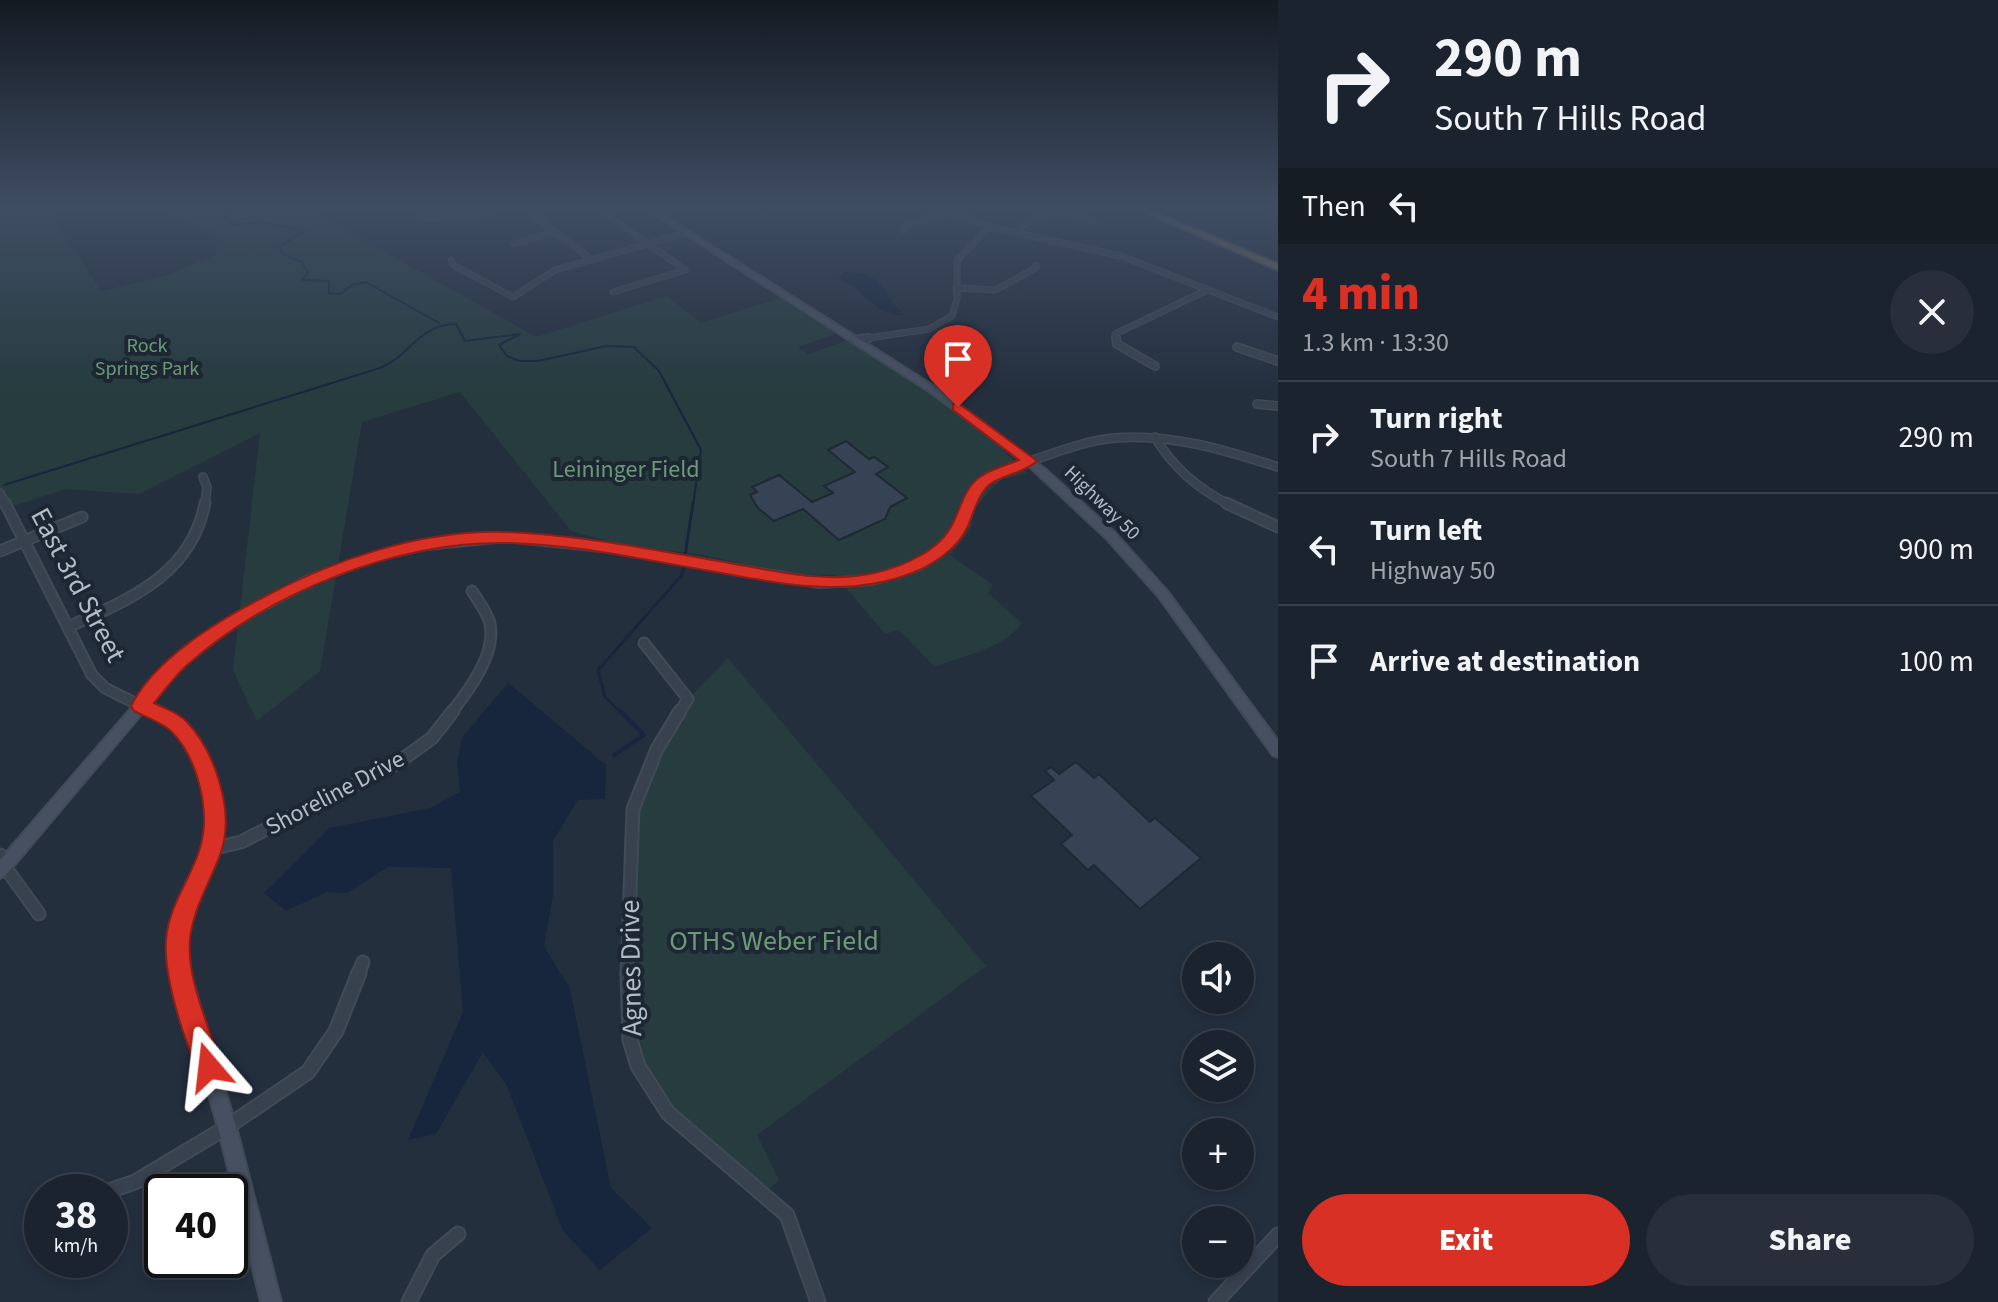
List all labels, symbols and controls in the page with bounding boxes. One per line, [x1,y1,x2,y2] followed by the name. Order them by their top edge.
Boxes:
[1434,19,1582,98] text: 290 m
[1302,32,1406,136] icon: right
[1434,93,1707,144] text: South 7 Hills Road
[1382,184,1426,228] icon: left
[1302,185,1366,228] text: Then
[1302,260,1420,328] text: 4 min
[1890,270,1974,354] button: close
[1302,324,1449,361] text: 1.3 km · 13:30
[924,325,992,407] pin
[95,332,199,383] park label: Rock Springs Park
[936,337,980,381] icon: arrive
[1370,397,1502,440] text: Turn right
[1302,415,1346,459] icon: right
[1898,416,1974,459] text: 290 m
[1370,440,1567,477] text: South 7 Hills Road
[552,452,700,487] park label: Leininger Field
[1058,459,1146,547] street label: Highway 50
[20,501,136,670] street label: East 3rd Street
[1370,509,1482,552] text: Turn left
[1302,527,1346,571] icon: left
[1898,528,1974,571] text: 900 m
[1370,552,1495,589] text: Highway 50
[1302,639,1346,683] icon: arrive
[1370,640,1640,683] text: Arrive at destination
[1898,640,1974,683] text: 100 m
[259,742,411,844] street label: Shoreline Drive
[610,899,652,1037] street label: Agnes Drive
[669,921,879,961] park label: OTHS Weber Field
[1182,942,1254,1278] map controls
[1182,942,1254,1014] button: sound
[167,1025,251,1109] position arrow
[1182,1030,1254,1102] button: layers
[1182,1118,1254,1190] button: +
[144,1174,248,1278] speed limit sign: 40
[55,1187,97,1244] text: 38
[1302,1194,1630,1286] button: Exit
[1646,1194,1974,1286] button: Share
[1182,1206,1254,1278] button: −
[54,1232,98,1260] text: km/h

